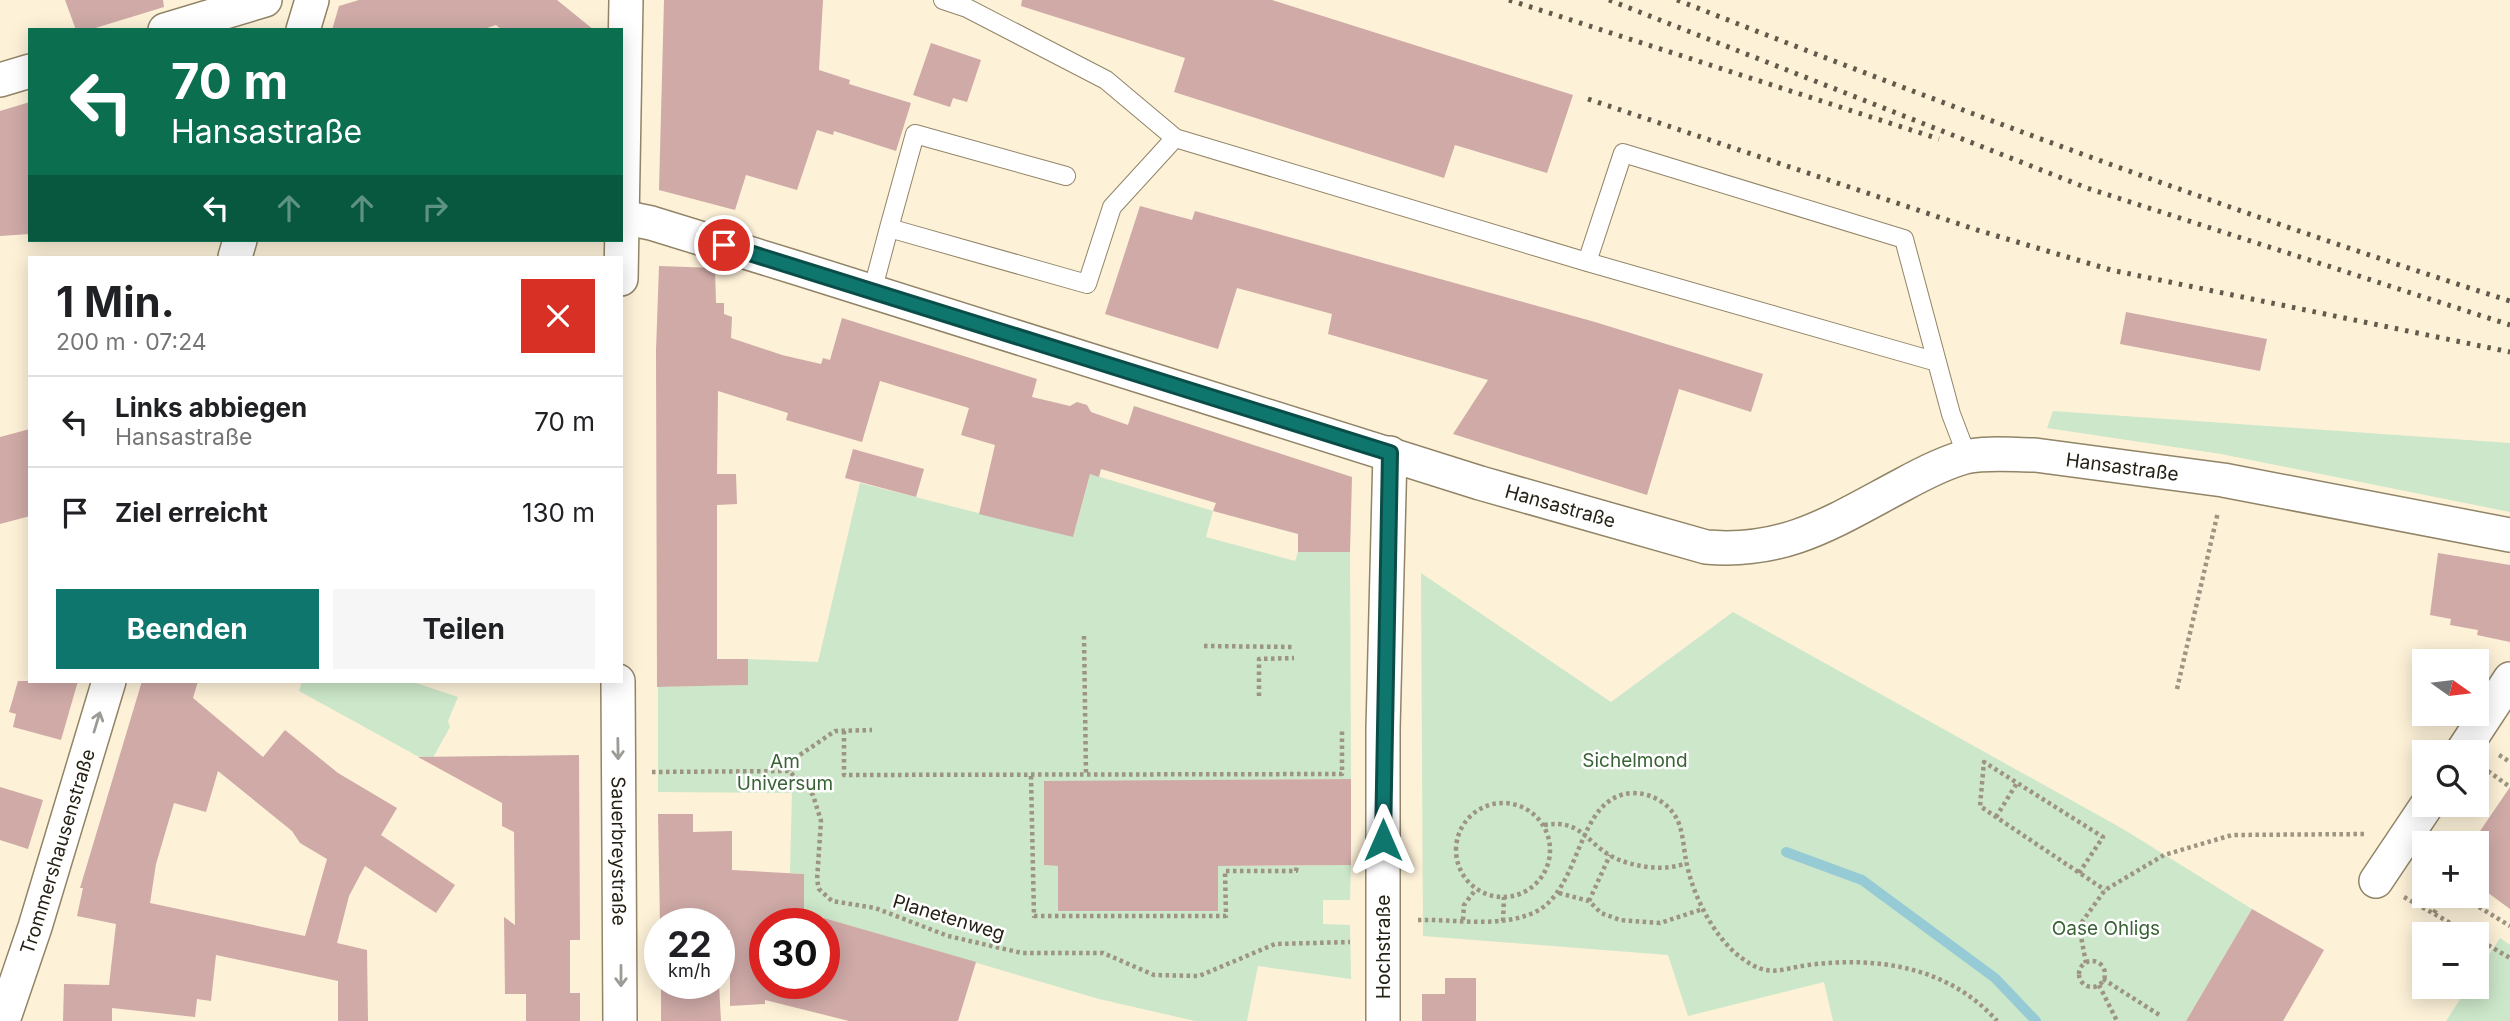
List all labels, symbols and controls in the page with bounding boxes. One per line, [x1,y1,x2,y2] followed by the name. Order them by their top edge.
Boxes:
[171,52,288,111] text: 70 m
[56,56,147,147] icon: left
[171,112,362,151] text: Hansastraße
[197,189,235,227] icon: left
[270,189,308,227] icon: ahead
[343,189,381,227] icon: ahead
[416,189,454,227] icon: right
[694,215,754,275] pin
[705,226,743,264] icon: arrive
[56,276,175,327] text: 1 Min.
[521,279,595,353] button: close
[56,328,207,356] text: 200 m · 07:24
[115,392,307,423] text: Links abbiegen
[56,403,94,441] icon: left
[534,406,595,437] text: 70 m
[115,423,252,451] text: Hansastraße
[2064,448,2180,486] street label: Hansastraße
[1502,480,1618,533] street label: Hansastraße
[56,494,94,532] icon: arrive
[115,497,268,528] text: Ziel erreicht
[522,497,595,528] text: 130 m
[56,589,319,669] button: Beenden
[333,589,595,669] button: Teilen
[2412,649,2488,726] north arrow
[2412,649,2489,999] map controls
[91,712,104,734] one-way arrow
[611,737,625,760] one-way arrow
[2412,740,2489,817] button: search
[16,746,100,957] street label: Trommershausenstraße
[1582,749,1688,772] park label: Sichelmond
[737,750,833,795] park label: Am Universum
[607,776,630,926] street label: Sauerbreystraße
[1346,803,1420,877] position arrow
[2412,831,2489,908] button: +
[890,890,1008,945] street label: Planetenweg
[1372,895,1395,999] street label: Hochstraße
[749,908,840,999] speed limit sign: 30
[2052,917,2160,940] park label: Oase Ohligs
[2412,922,2489,999] button: −
[667,923,712,965] text: 22
[668,960,711,981] text: km/h
[614,965,628,988] one-way arrow

